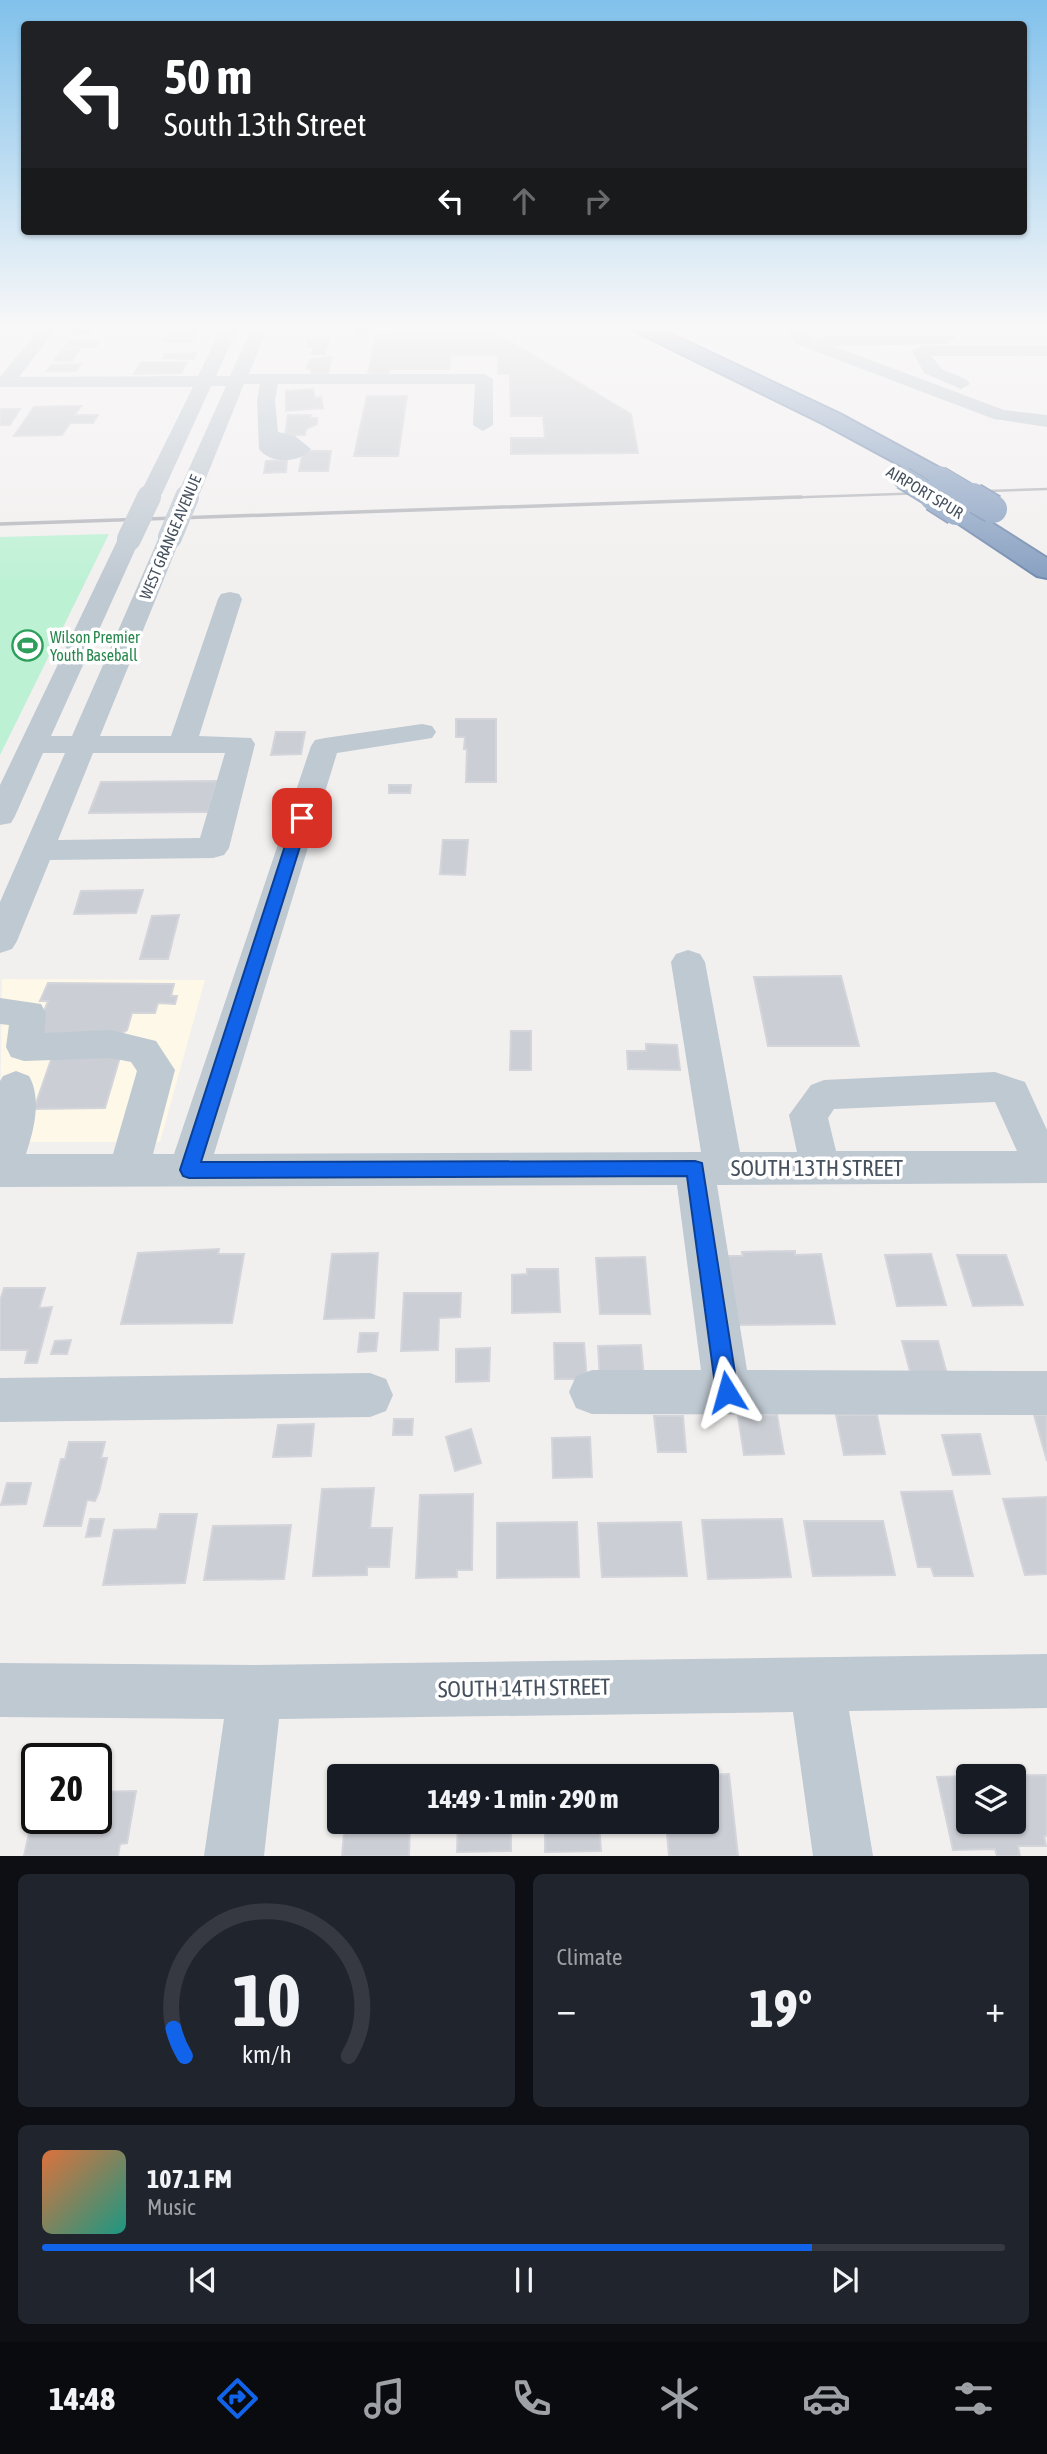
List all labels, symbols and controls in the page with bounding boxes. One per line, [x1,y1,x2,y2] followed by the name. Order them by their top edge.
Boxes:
[164,48,252,104] text: 50 m
[49,49,140,140] icon: left
[164,106,366,143] text: South 13th Street
[432,182,470,220] icon: left
[505,182,543,220] icon: ahead
[578,182,616,220] icon: right
[883,462,967,522] street label: AIRPORT SPUR
[136,472,204,602] street label: WEST GRANGE AVENUE
[50,628,140,664] place label: Wilson Premier Youth Baseball
[10,629,44,663] sports icon: Wilson Premier Youth Baseball
[272,788,332,848] pin
[283,799,321,837] icon: arrive
[731,1155,903,1181] street label: SOUTH 13TH STREET
[690,1355,764,1429] position arrow
[438,1673,610,1703] street label: SOUTH 14TH STREET
[21,1743,112,1834] speed limit sign: 20
[956,1764,1026,1834] map controls
[956,1764,1026,1834] button: layers
[428,1784,618,1814] text: 14:49 · 1 min · 290 m
[557,1944,622,1970] text: Climate
[232,1959,300,2042] text: 10
[749,1978,812,2038] text: 19°
[557,1987,576,2030] text: −
[985,1987,1005,2030] text: +
[241,2040,291,2068] text: km/h
[147,2164,232,2194] text: 107.1 FM
[147,2194,195,2220] text: Music
[184,2261,222,2299] icon: previous
[505,2261,543,2299] icon: pause
[826,2261,864,2299] icon: next
[213,2374,262,2423] icon: directions
[360,2374,409,2423] icon: music
[507,2374,556,2423] icon: phone
[655,2374,704,2423] icon: climate
[802,2374,851,2423] icon: car
[949,2374,998,2423] icon: filters
[49,2380,115,2417] text: 14:48

